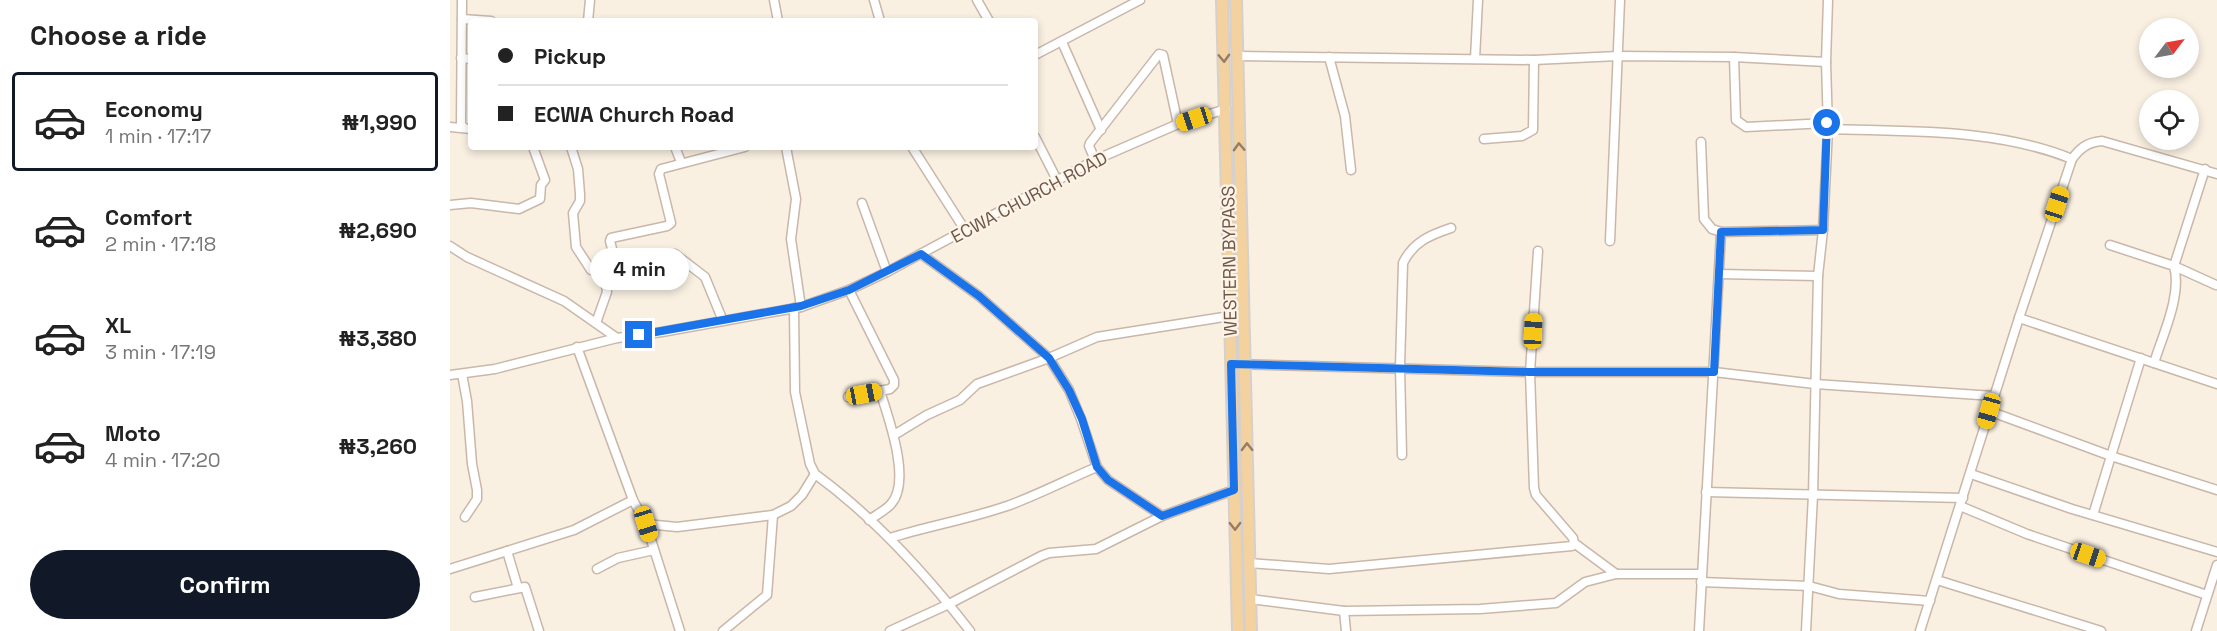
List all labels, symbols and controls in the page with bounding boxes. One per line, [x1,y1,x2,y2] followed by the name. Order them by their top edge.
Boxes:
[30,18,207,53] text: Choose a ride
[2139,18,2199,78] north arrow
[2139,18,2199,150] map controls
[534,42,606,70] text: Pickup
[1217,54,1230,63] one-way arrow
[2139,90,2199,150] button: locate
[33,95,87,149] icon: car
[105,95,203,123] text: Economy
[534,100,734,128] text: ECWA Church Road
[1174,105,1214,133] car
[341,108,417,136] text: ₦1,990
[1813,109,1840,136] route start
[105,123,211,149] text: 1 min · 17:17
[1233,142,1245,151] one-way arrow
[947,146,1111,248] street label: ECWA CHURCH ROAD
[2043,184,2071,224] car
[1216,185,1242,337] street label: WESTERN BYPASS
[33,203,87,257] icon: car
[105,203,193,231] text: Comfort
[339,216,417,244] text: ₦2,690
[105,231,216,257] text: 2 min · 17:18
[590,248,688,290] callout: 4 min
[613,256,666,282] text: 4 min
[33,311,87,365] icon: car
[105,311,131,339] text: XL
[1523,313,1543,349] car
[625,321,652,348] route end
[339,324,417,352] text: ₦3,380
[105,339,216,365] text: 3 min · 17:19
[845,382,883,406] car
[1975,391,2003,431] car
[33,419,87,473] icon: car
[105,419,161,447] text: Moto
[339,432,417,460] text: ₦3,260
[1241,442,1253,451] one-way arrow
[105,447,221,473] text: 4 min · 17:20
[632,504,660,544] car
[1229,522,1241,531] one-way arrow
[2068,541,2108,569] car
[30,550,420,619] button: Confirm

